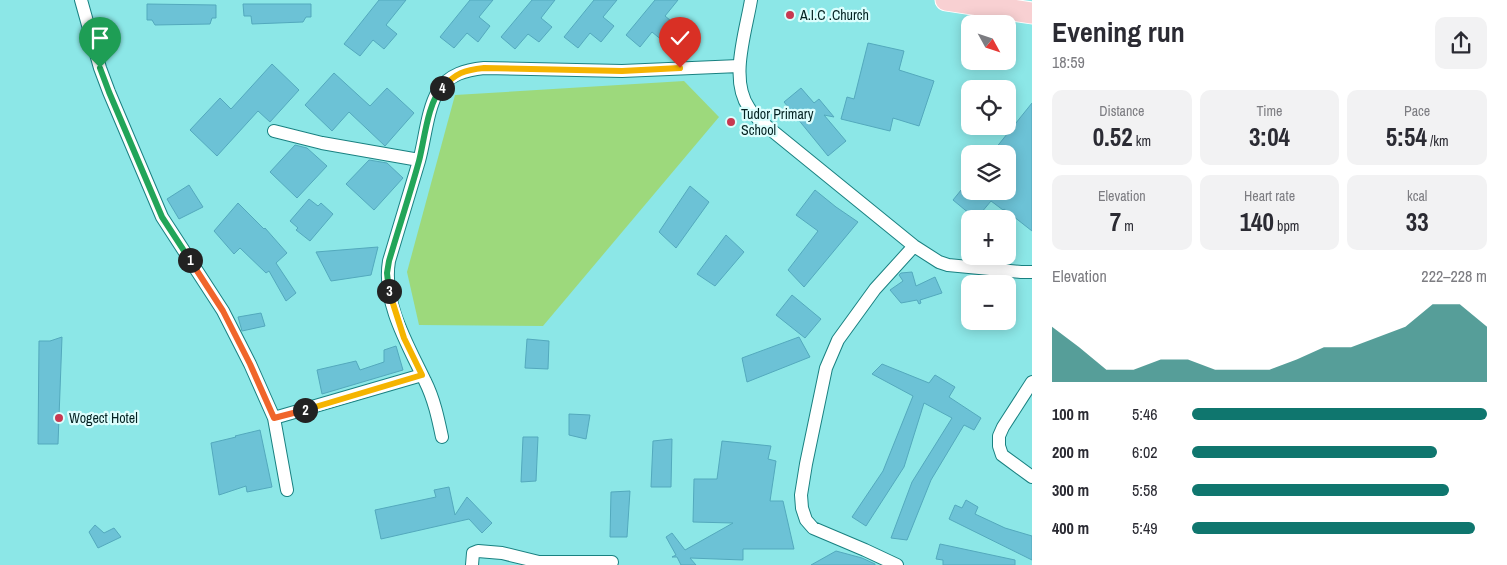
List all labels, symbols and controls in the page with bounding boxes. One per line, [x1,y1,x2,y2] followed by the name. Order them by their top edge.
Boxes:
[799,6,869,24] place label: A.I.C .Church
[784,9,796,21] marker: A.I.C .Church
[1052,13,1185,51] text: Evening run
[961,15,1016,70] north arrow
[961,15,1016,330] map controls
[79,17,121,68] pin
[659,17,701,68] pin
[1435,17,1487,69] button: share
[86,24,114,52] icon: arrive
[666,24,694,52] icon: check
[1052,51,1085,73] text: 18:59
[430,76,454,100] pin: 4
[439,79,446,97] text: 4
[961,80,1016,135] button: locate
[1099,102,1144,120] text: Distance
[1257,102,1282,120] text: Time
[1404,102,1430,120] text: Pace
[741,105,814,139] place label: Tudor Primary School
[725,116,737,128] marker: Tudor Primary School
[1093,120,1133,154] text: 0.52
[1249,120,1290,154] text: 3:04
[1386,120,1427,154] text: 5:54
[1133,132,1151,150] text: km
[1427,132,1449,150] text: /km
[961,145,1016,200] button: layers
[1098,187,1146,205] text: Elevation
[1244,187,1295,205] text: Heart rate
[1407,187,1427,205] text: kcal
[1110,205,1121,239] text: 7
[1240,205,1274,239] text: 140
[1406,205,1429,239] text: 33
[961,210,1016,265] button: +
[1121,217,1134,235] text: m
[1274,217,1299,235] text: bpm
[178,248,202,272] pin: 1
[187,251,194,269] text: 1
[1052,265,1107,287] text: Elevation
[1421,265,1487,287] text: 222–228 m
[961,275,1016,330] button: −
[376,278,402,304] pin: 3
[386,282,393,300] text: 3
[292,398,318,422] pin: 2
[302,401,309,419] text: 2
[1052,403,1089,425] text: 100 m
[1132,403,1158,425] text: 5:46
[69,409,138,427] place label: Wogect Hotel
[53,412,65,424] marker: Wogect Hotel
[1052,441,1089,463] text: 200 m
[1132,441,1158,463] text: 6:02
[1052,479,1089,501] text: 300 m
[1132,479,1158,501] text: 5:58
[1052,517,1089,539] text: 400 m
[1132,517,1158,539] text: 5:49

